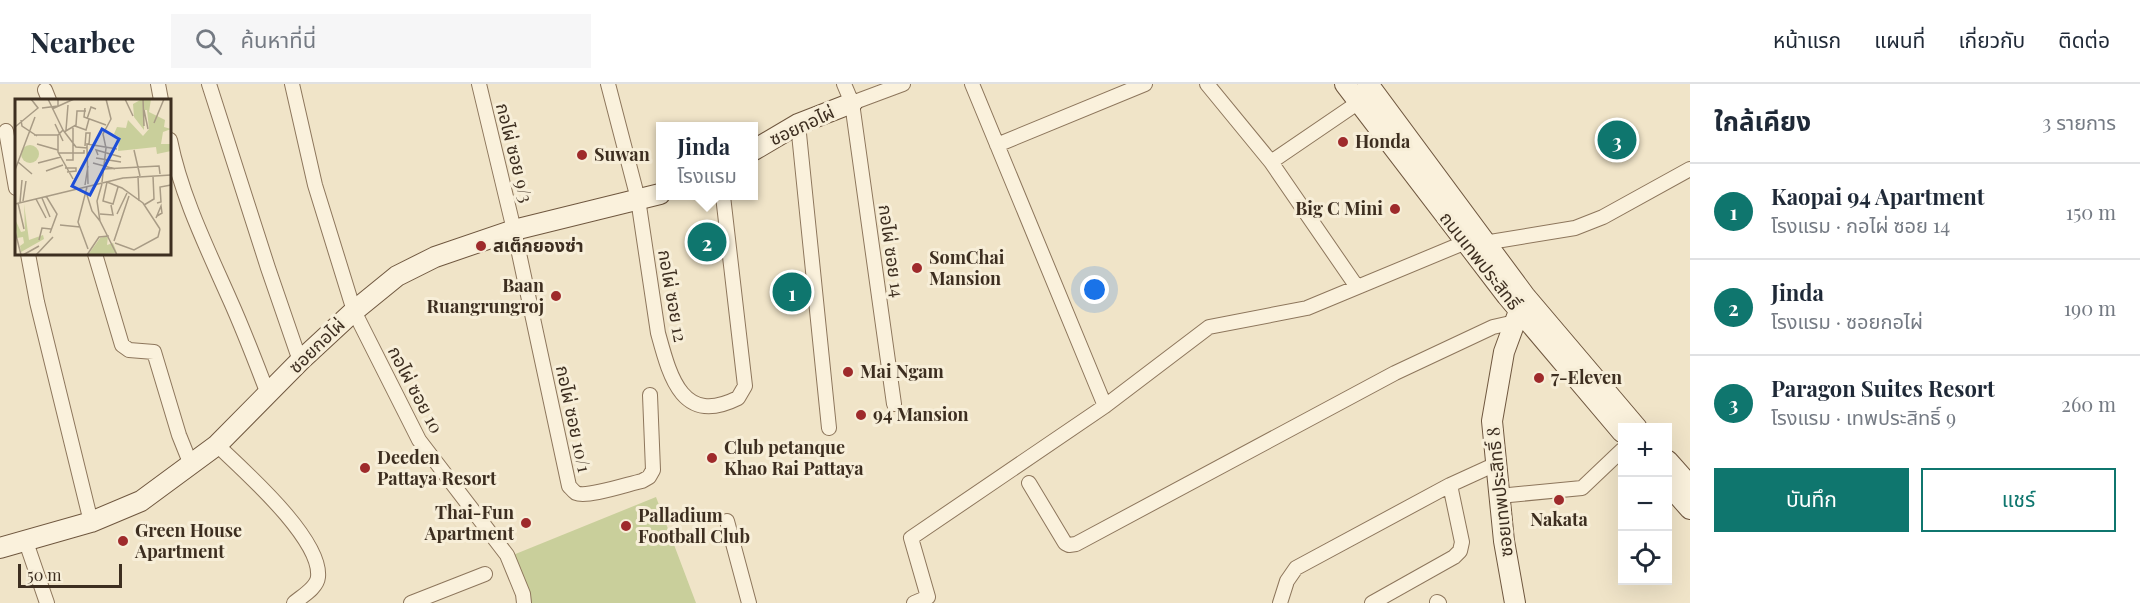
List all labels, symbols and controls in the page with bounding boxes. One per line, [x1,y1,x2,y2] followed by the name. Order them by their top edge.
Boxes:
[171,14,591,68] search box
[30,23,135,60] text: Nearbee
[240,24,316,54] text: ค้นหาที่นี่
[192,25,225,58] icon: search
[1773,25,1841,53] text: หน้าแรก
[1874,25,1925,53] text: แผนที่
[1958,25,2025,53] text: เกี่ยวกับ
[2058,25,2110,53] text: ติดต่อ
[15,99,171,255] inset map
[491,100,539,205] street label: กอไผ่ ซอย 9/3
[765,100,838,151] street label: ซอยกอไผ่
[1714,103,1811,138] text: ใกล้เคียง
[2042,108,2116,135] text: 3 รายการ
[1598,118,1636,162] pin: 3
[656,122,758,200] popup
[1355,129,1411,153] place label: Honda
[677,131,730,161] text: Jinda
[1336,135,1350,149] marker: Honda
[594,142,650,166] place label: Suwan
[575,148,589,162] marker: Suwan
[677,161,737,188] text: โรงแรม
[1771,181,1984,211] text: Kaopai 94 Apartment
[1295,196,1383,220] place label: Big C Mini
[1730,198,1737,225] text: 1
[2066,198,2116,225] text: 150 m
[1388,202,1402,216] marker: Big C Mini
[874,203,910,299] street label: กอไผ่ ซอย 14
[1435,206,1527,315] street label: ถนนเทพประสิทธิ์
[1771,211,1950,238] text: โรงแรม · กอไผ่ ซอย 14
[688,220,726,264] pin: 2
[493,233,584,257] place label: สเต็กยองซ่า
[474,239,488,253] marker: สเต็กยองซ่า
[929,245,1005,290] place label: SomChai Mansion
[653,248,693,344] street label: กอไผ่ ซอย 12
[910,261,924,275] marker: SomChai Mansion
[772,270,812,314] pin: 1
[427,273,544,318] place label: Baan Ruangrungroj
[1080,275,1109,304] your location
[1771,277,1824,307] text: Jinda
[549,289,563,303] marker: Baan Ruangrungroj
[1728,294,1739,321] text: 2
[2064,294,2116,321] text: 190 m
[1771,307,1923,334] text: โรงแรม · ซอยกอไผ่
[283,313,350,378] street label: ซอยกอไผ่
[383,342,449,437] street label: กอไผ่ ซอย 10
[860,359,944,383] place label: Mai Ngam
[551,363,597,475] street label: กอไผ่ ซอย 10/1
[841,365,855,379] marker: Mai Ngam
[1551,365,1622,389] place label: 7-Eleven
[1532,371,1546,385] marker: 7-Eleven
[1771,373,1995,403] text: Paragon Suites Resort
[1729,390,1738,417] text: 3
[2061,390,2116,417] text: 260 m
[873,402,969,426] place label: 94 Mansion
[1771,403,1956,430] text: โรงแรม · เทพประสิทธิ์ 9
[854,408,868,422] marker: 94 Mansion
[1618,423,1672,585] map controls
[1618,423,1672,477] button: +
[1480,426,1518,558] street label: ซอยเทพประสิทธิ์ 8
[724,435,864,480] place label: Club petanque Khao Rai Pattaya
[377,445,497,490] place label: Deeden Pattaya Resort
[705,451,719,465] marker: Club petanque Khao Rai Pattaya
[358,461,372,475] marker: Deeden Pattaya Resort
[1714,468,1909,532] button: บันทึก
[1921,468,2116,532] button: แชร์
[1618,477,1672,531] button: −
[1552,493,1566,507] marker: Nakata
[423,500,515,545] place label: Thai-Fun Apartment
[638,503,750,548] place label: Palladium Football Club
[1530,507,1588,531] place label: Nakata
[519,516,533,530] marker: Thai-Fun Apartment
[134,518,242,563] place label: Green House Apartment
[619,519,633,533] marker: Palladium Football Club
[1618,531,1672,585] button: locate
[116,534,130,548] marker: Green House Apartment
[18,561,122,588] scale bar
[27,564,61,585] text: 50 m

